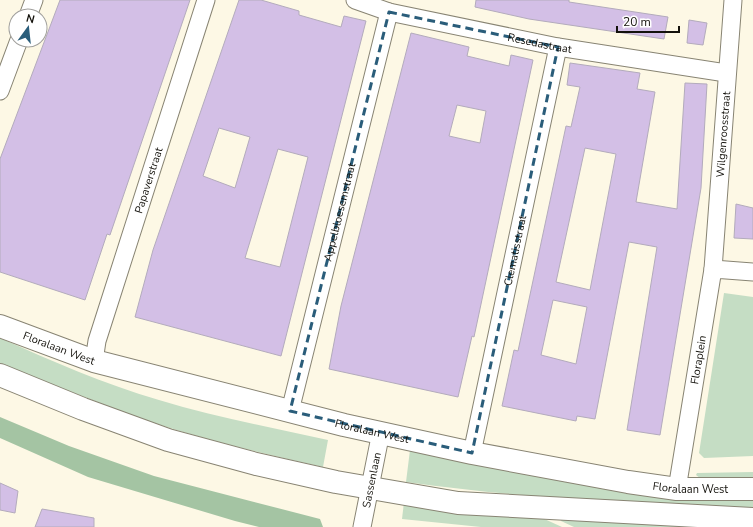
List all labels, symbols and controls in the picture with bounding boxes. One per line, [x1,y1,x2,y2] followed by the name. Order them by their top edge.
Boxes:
[8,8,48,48] north arrow
[617,8,679,34] scale bar
[25,11,36,27] text: N
[623,14,651,30] text: 20 m
[506,30,573,57] street label: Resedastraat
[713,91,734,178] street label: Wilgenroosstraat
[131,145,167,215] street label: Papaverstraat
[320,161,359,263] street label: Appelbloesemstraat
[501,214,530,287] street label: Clematisstraat
[21,328,97,369] street label: Floralaan West
[687,334,710,385] street label: Floraplein
[333,416,411,447] street label: Floralaan West
[359,451,385,509] street label: Sassenlaan
[652,479,728,497] street label: Floralaan West

